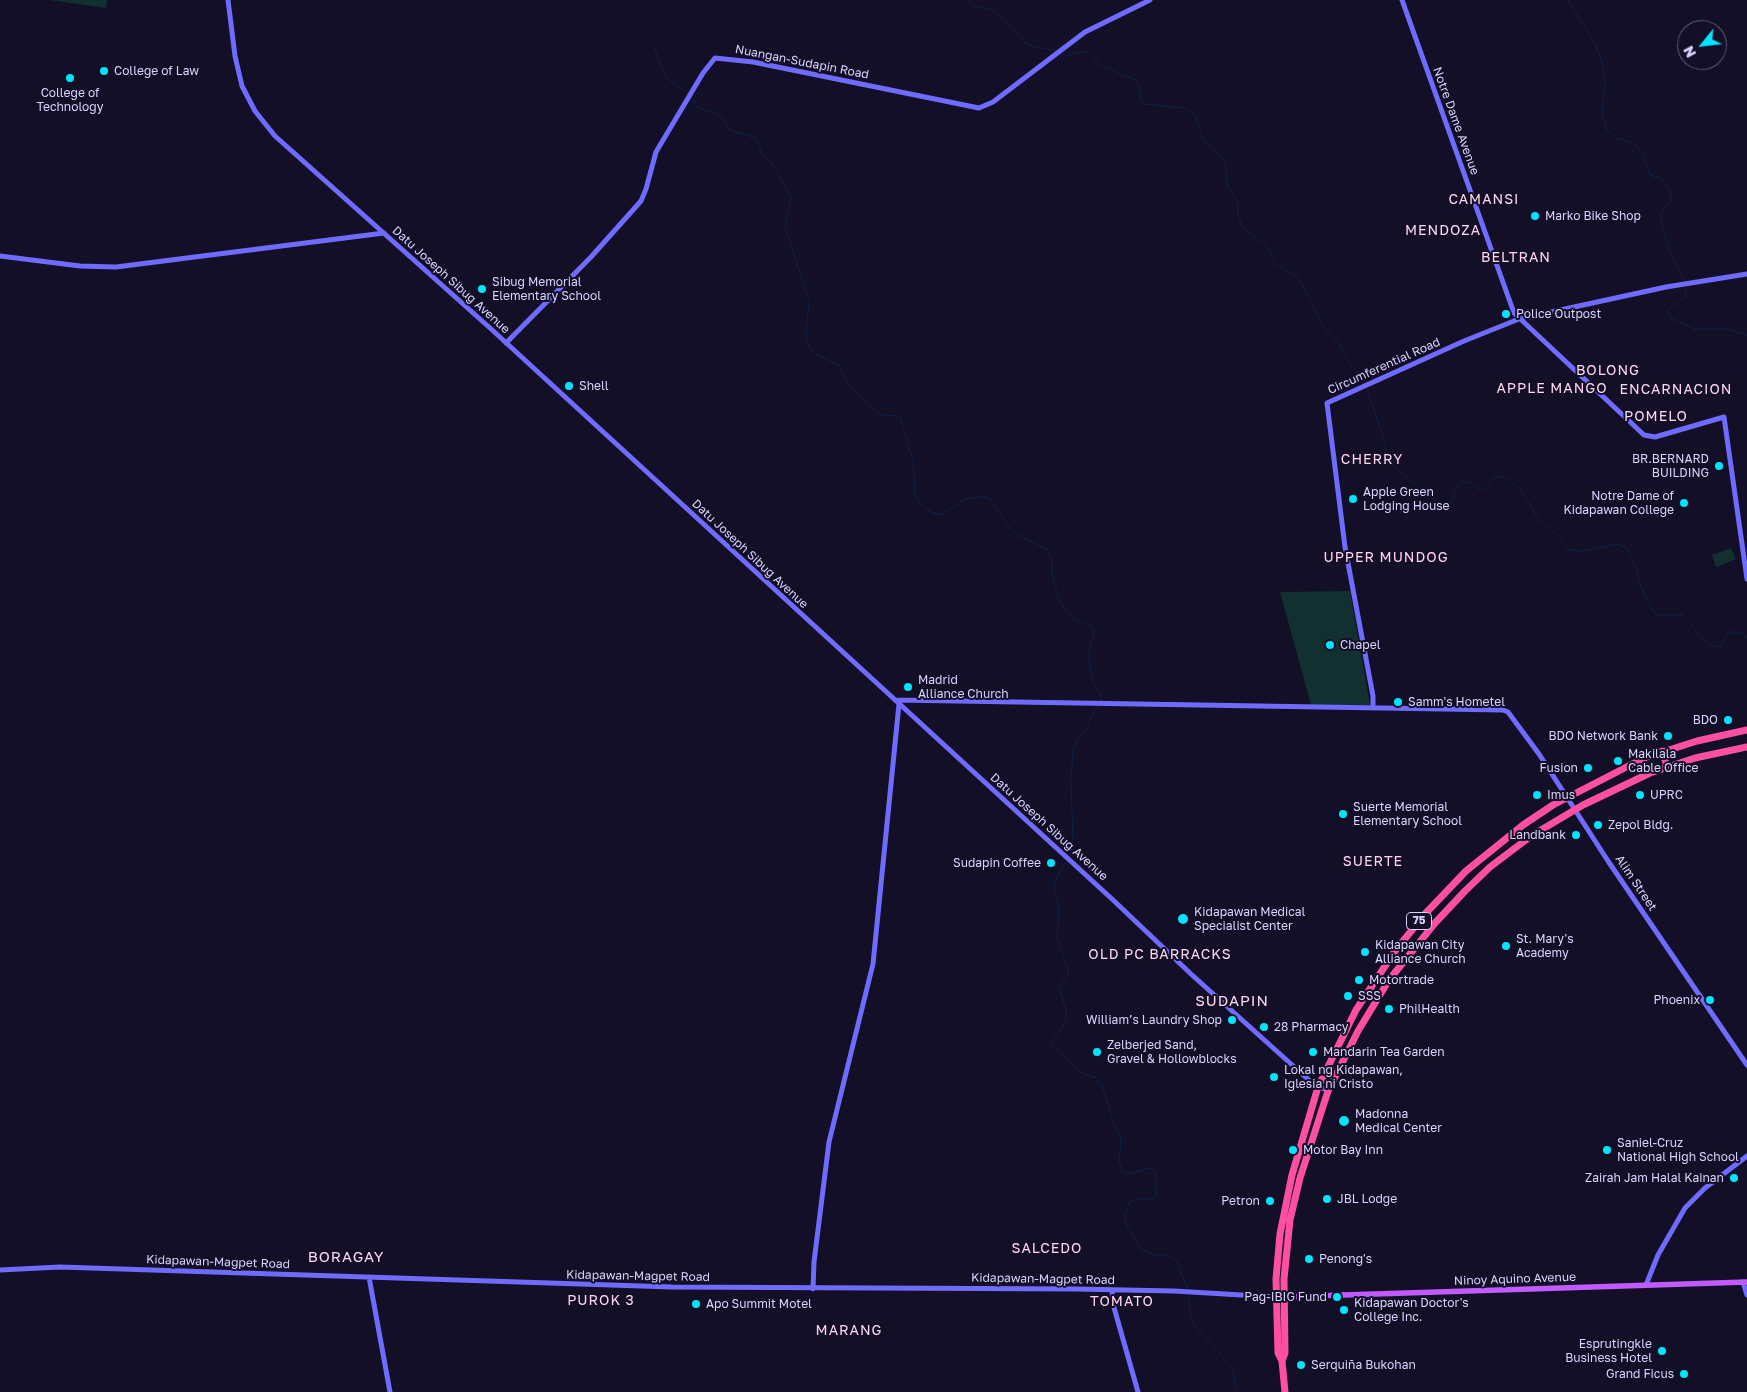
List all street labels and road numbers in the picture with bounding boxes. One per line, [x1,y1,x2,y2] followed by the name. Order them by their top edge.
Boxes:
[734,42,870,82] street label: Nuangan-Sudapin Road
[1430,65,1482,177] street label: Notre Dame Avenue
[389,223,513,337] street label: Datu Joseph Sibug Avenue
[1326,335,1442,397] street label: Circumferential Road
[689,496,811,612] street label: Datu Joseph Sibug Avenue
[987,770,1111,884] street label: Datu Joseph Sibug Avenue
[1612,852,1660,914] street label: Alim Street
[1406,912,1432,929] road number: 75
[146,1252,290,1272] street label: Kidapawan-Magpet Road
[566,1268,710,1284] street label: Kidapawan-Magpet Road
[1454,1270,1576,1288] street label: Ninoy Aquino Avenue
[971,1271,1115,1287] street label: Kidapawan-Magpet Road

